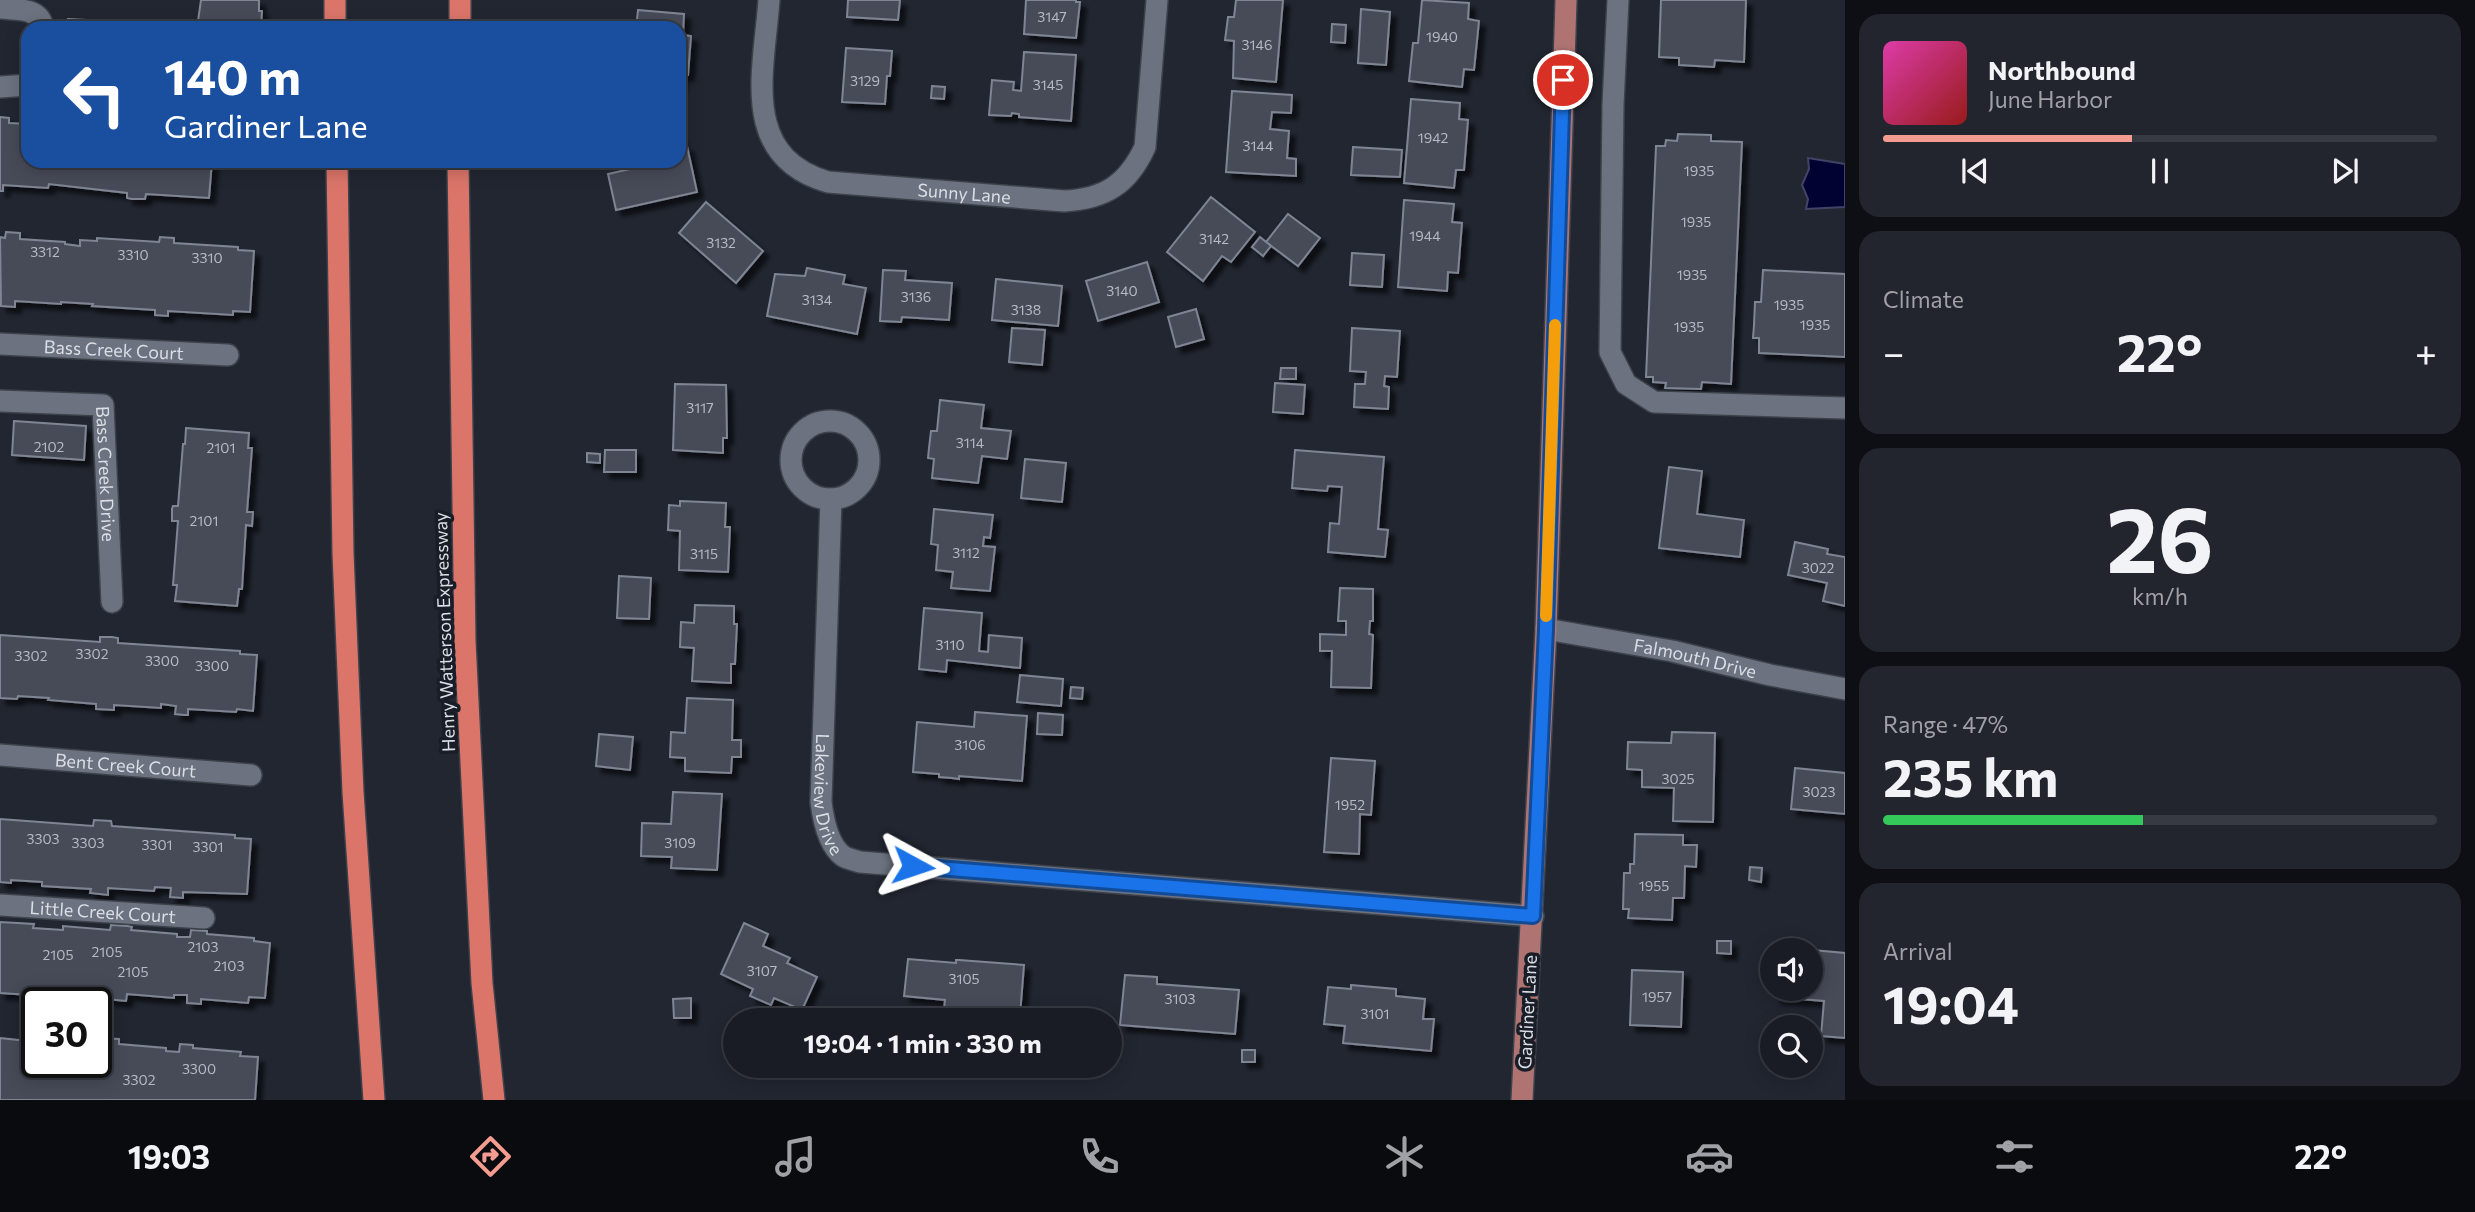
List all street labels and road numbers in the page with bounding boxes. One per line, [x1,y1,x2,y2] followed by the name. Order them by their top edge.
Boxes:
[917,178,1012,208] street label: Sunny Lane
[43,335,184,364] street label: Bass Creek Court
[92,405,120,542] street label: Bass Creek Drive
[429,512,459,752] street label: Henry Watterson Expressway
[1632,634,1759,682] street label: Falmouth Drive
[809,733,848,859] street label: Lakeview Drive
[54,748,197,782] street label: Bent Creek Court
[29,896,177,927] street label: Little Creek Court
[1513,954,1541,1070] street label: Gardiner Lane

